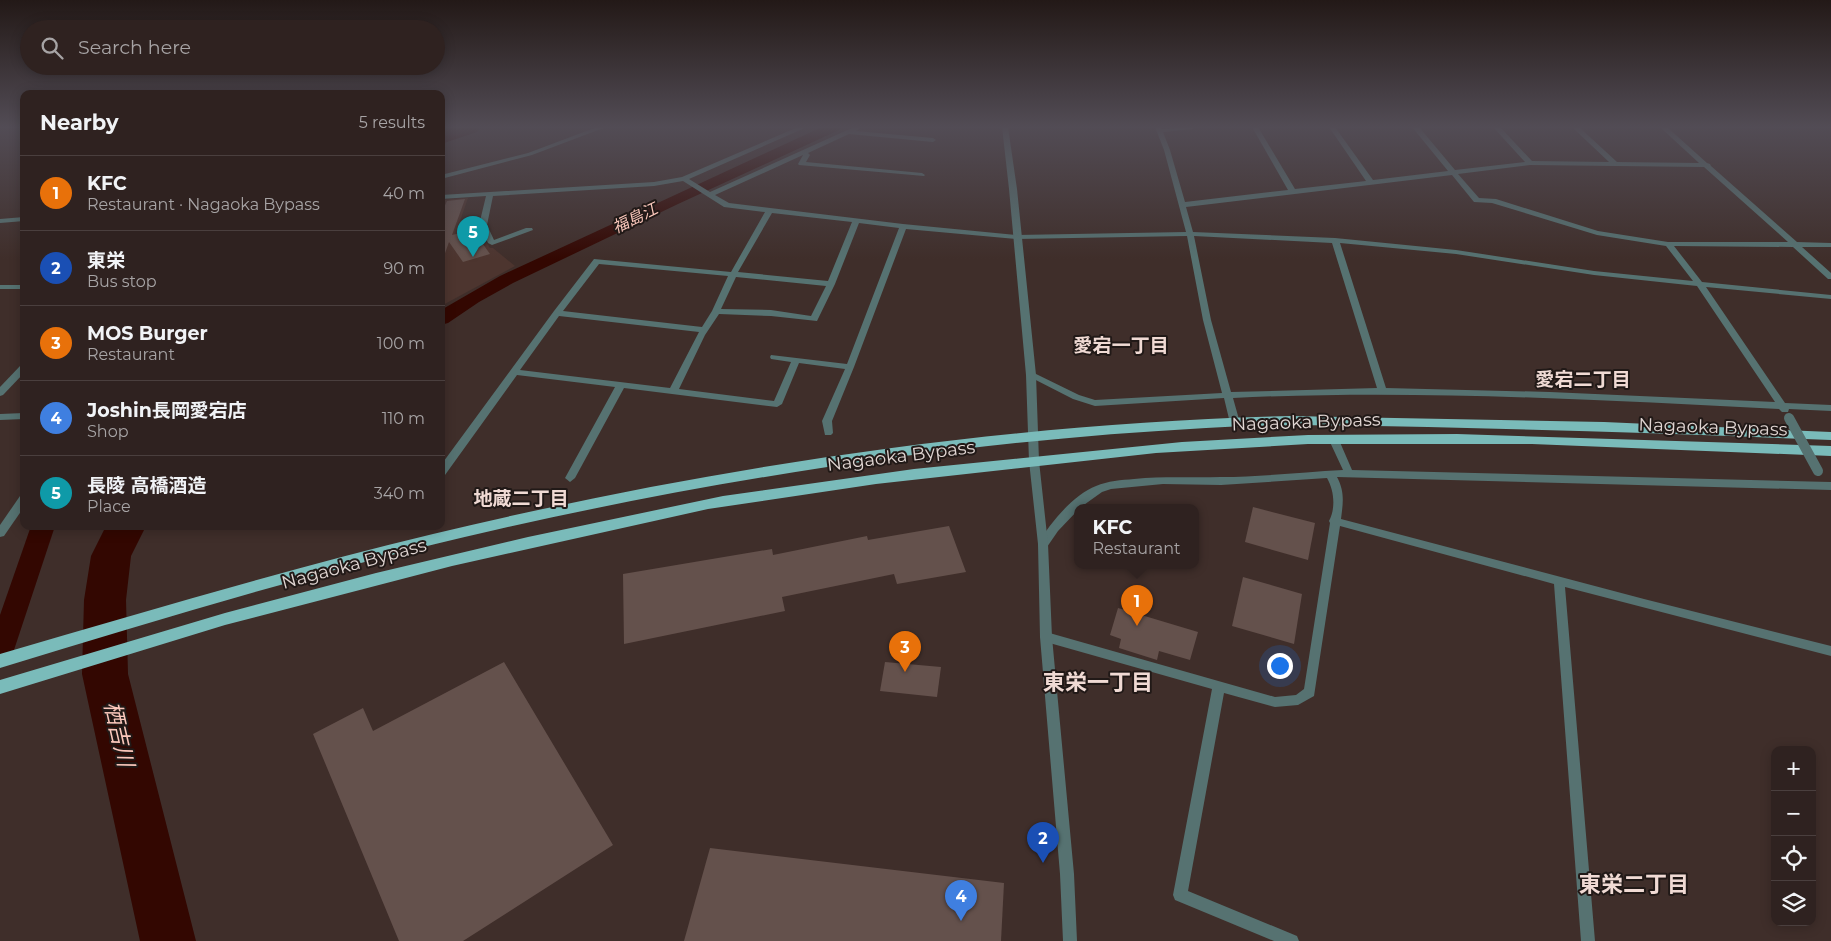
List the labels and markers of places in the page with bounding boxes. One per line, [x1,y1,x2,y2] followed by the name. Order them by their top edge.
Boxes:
[457,216,489,257] pin: 5
[1121,585,1153,626] pin: 1
[889,631,921,672] pin: 3
[1027,822,1059,863] pin: 2
[945,880,977,921] pin: 4

